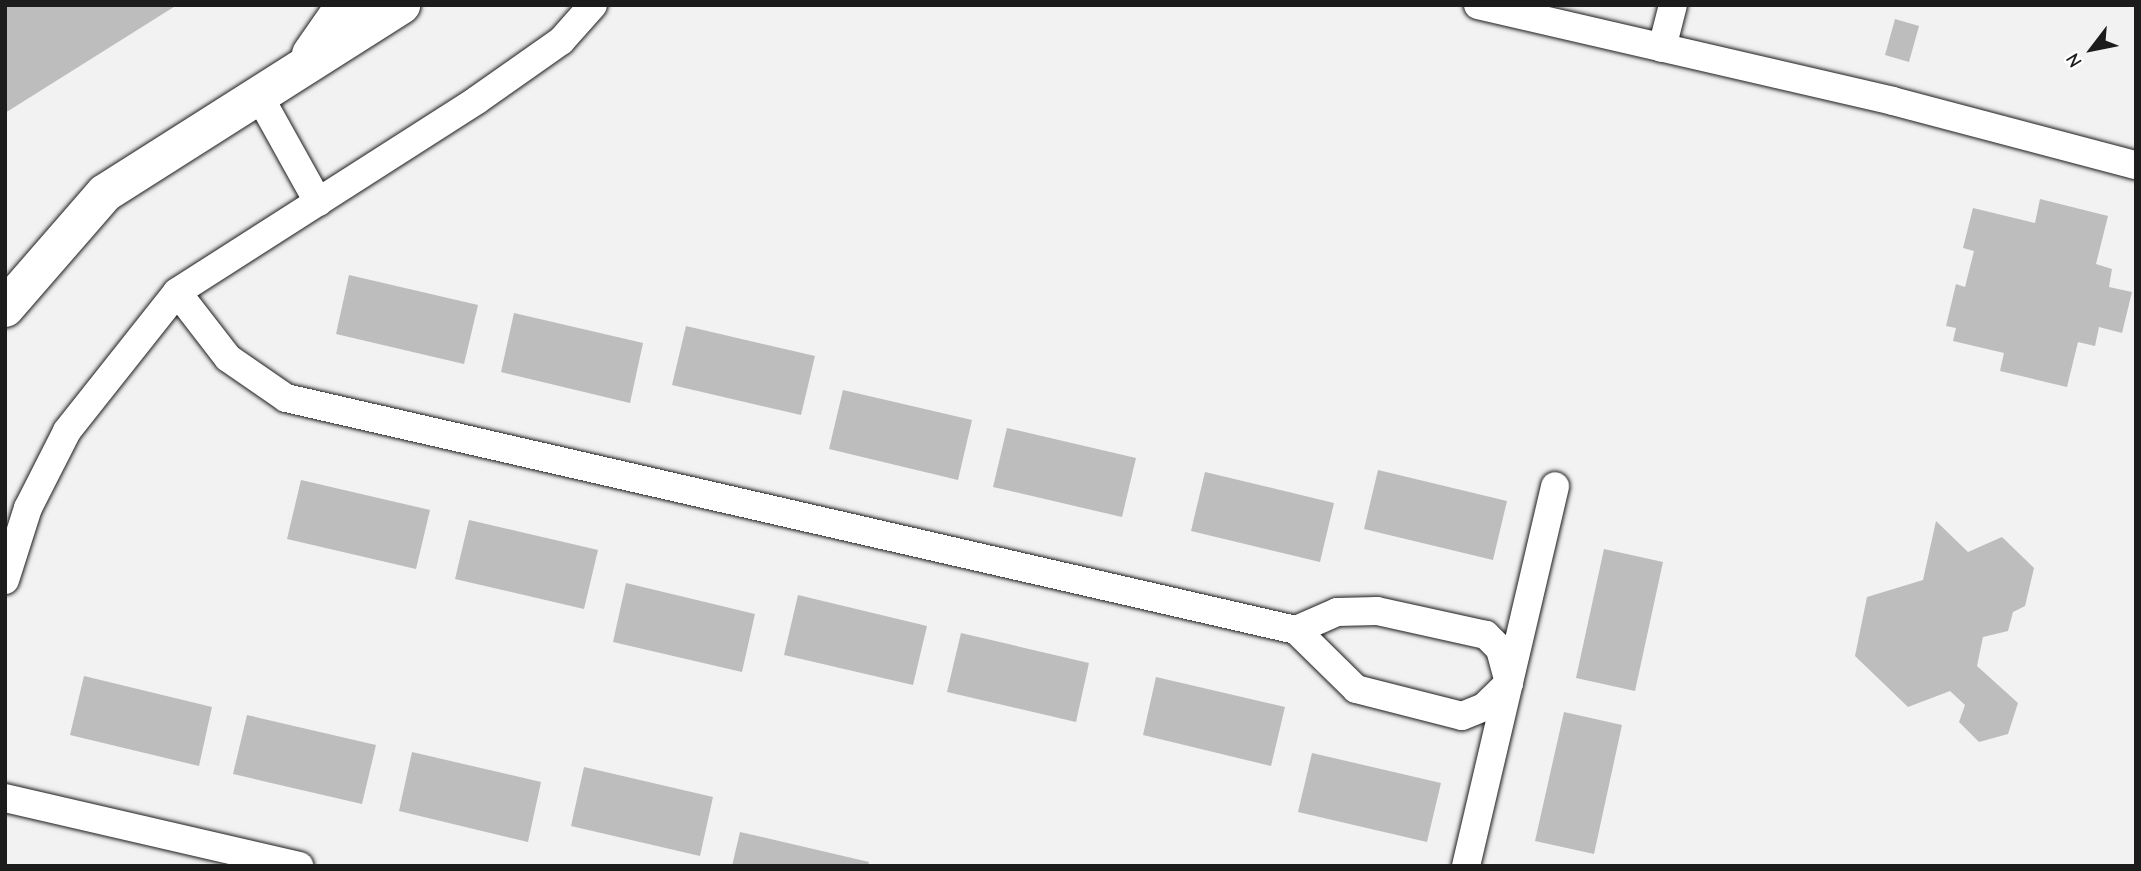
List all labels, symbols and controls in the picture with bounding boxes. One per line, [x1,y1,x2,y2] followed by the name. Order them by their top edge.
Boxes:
[2057,14,2127,84] north arrow
[2062,49,2087,71] text: N

